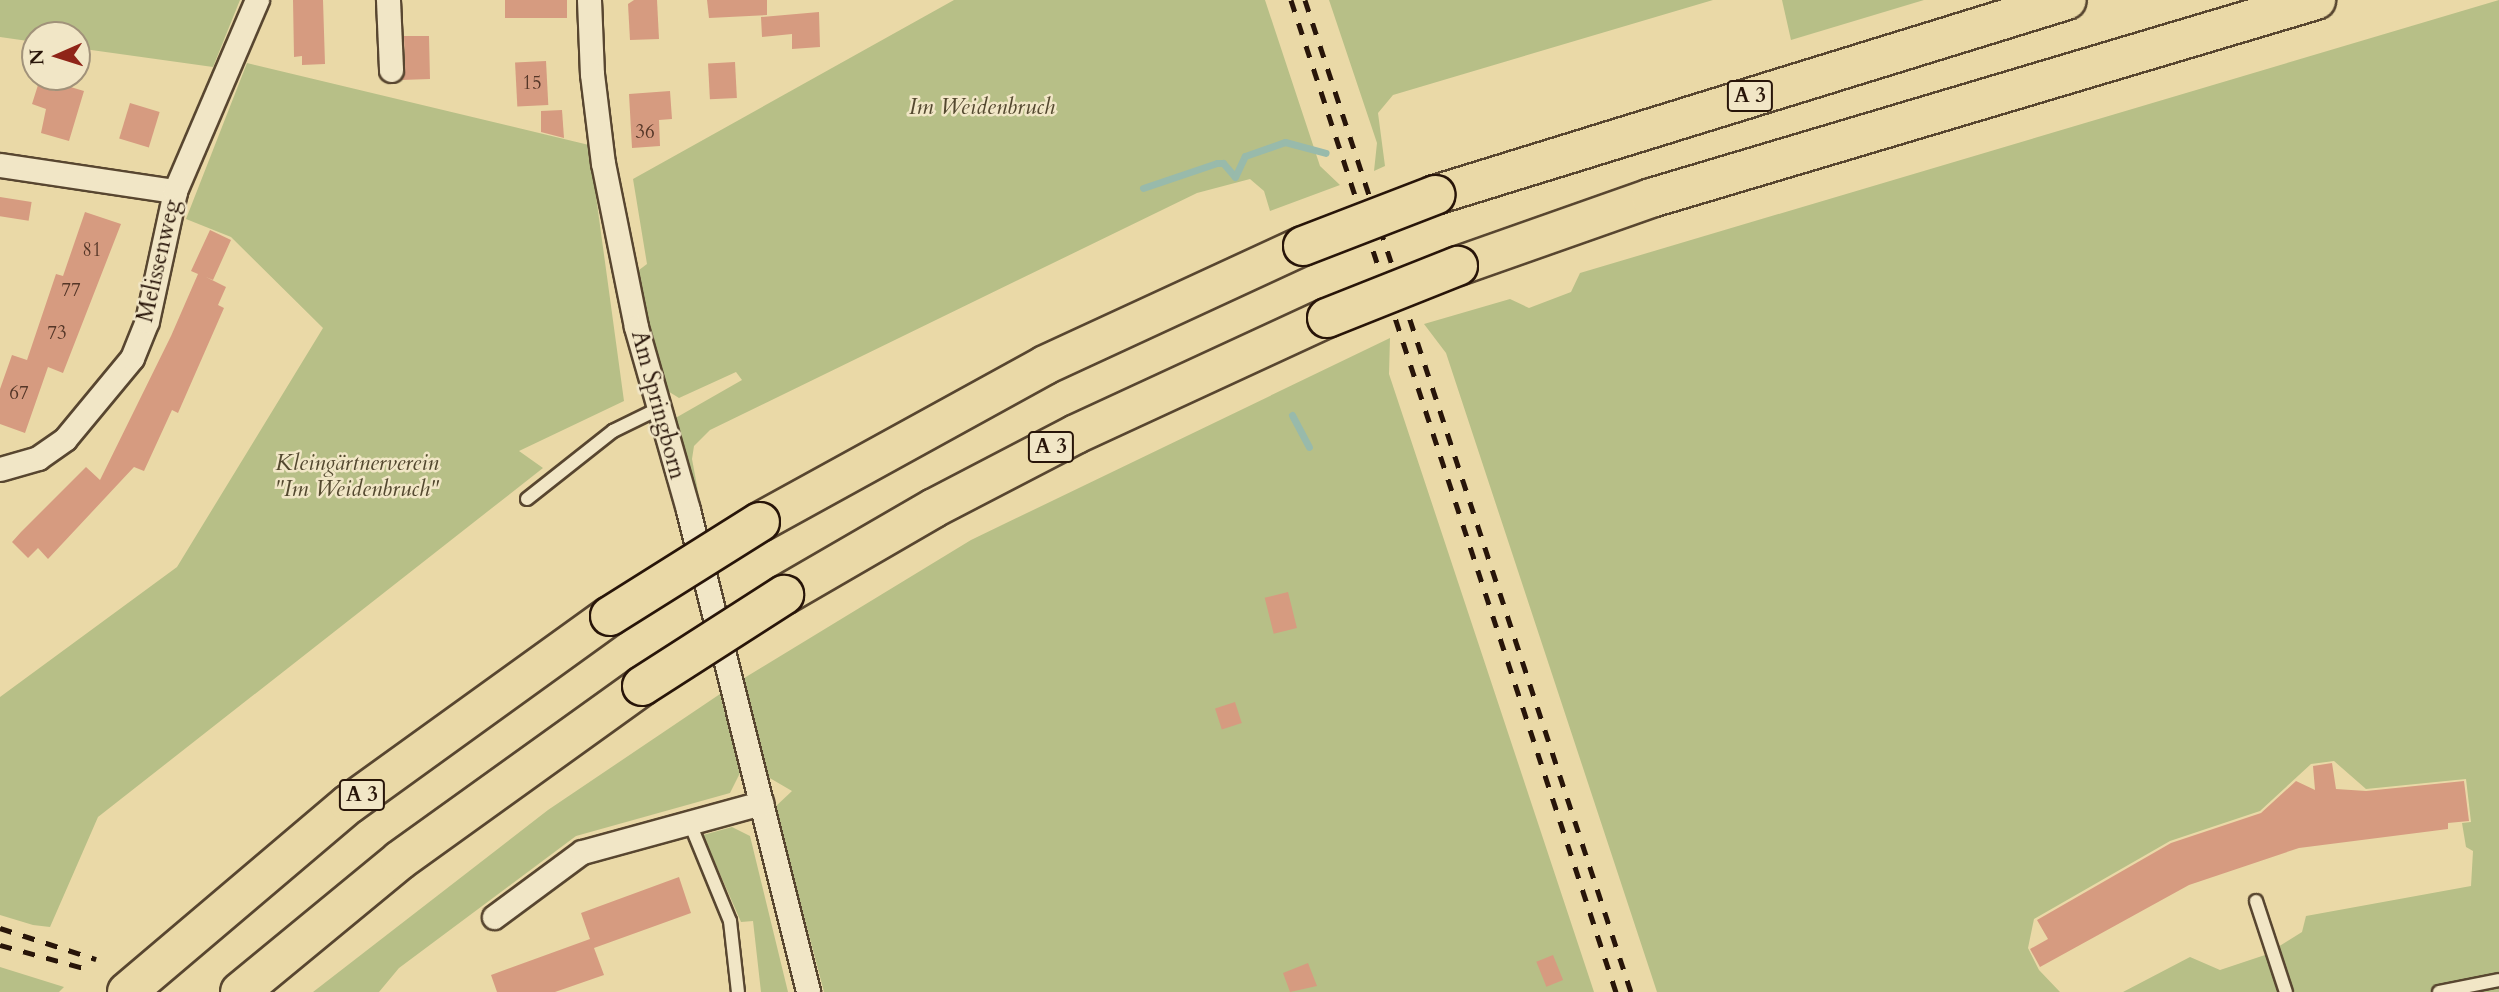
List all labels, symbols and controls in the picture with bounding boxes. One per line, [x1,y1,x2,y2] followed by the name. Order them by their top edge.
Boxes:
[21,21,91,91] north arrow
[24,48,50,66] text: N
[522,73,542,95] house number: 15
[1726,78,1774,114] road number: A 3
[909,93,1055,121] park label: Im Weidenbruch
[635,122,655,144] house number: 36
[131,197,187,325] street label: Melissenweg
[82,240,102,262] house number: 81
[61,280,81,302] house number: 77
[47,323,67,345] house number: 73
[625,328,691,482] street label: Am Springborn
[9,383,29,405] house number: 67
[1026,430,1076,464] road number: A 3
[275,449,439,503] park label: Kleingärtnerverein "Im Weidenbruch"
[338,778,386,812] road number: A 3

